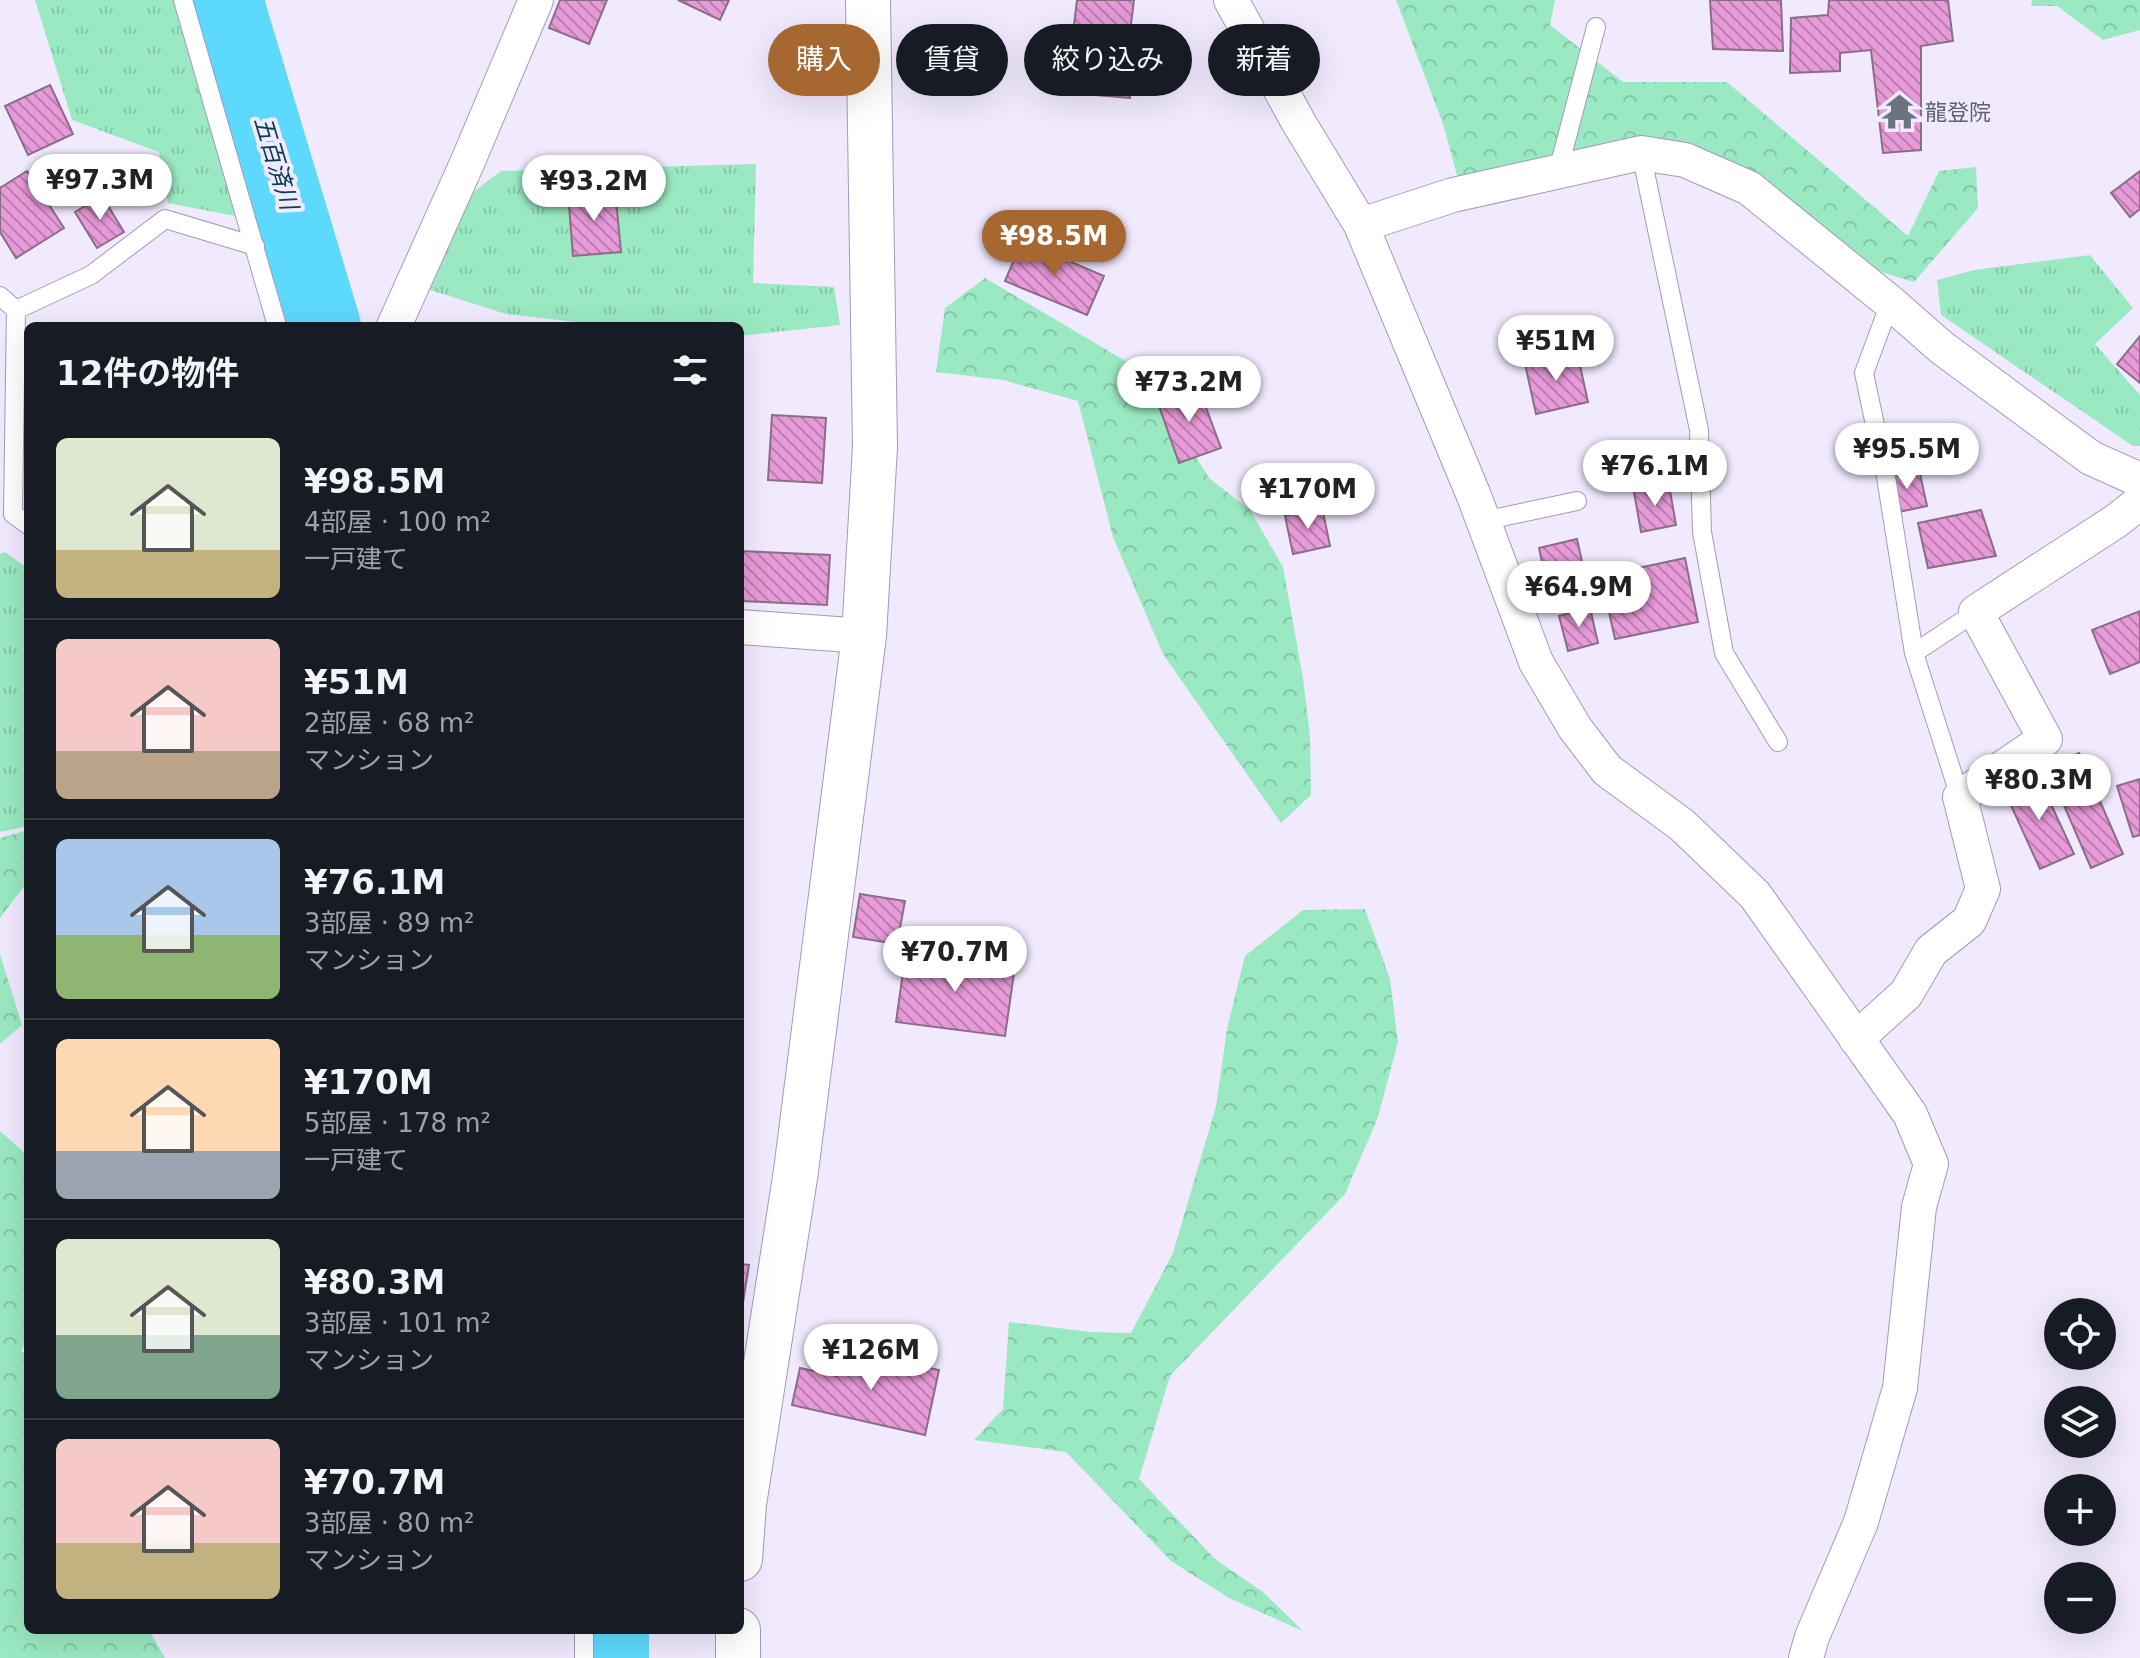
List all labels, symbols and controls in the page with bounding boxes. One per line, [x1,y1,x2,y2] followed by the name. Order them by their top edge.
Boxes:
[768,24,880,96] chip: 購入
[896,24,1008,96] chip: 賃貸
[1024,24,1192,96] chip: 絞り込み
[1208,24,1320,96] chip: 新着
[1880,93,1918,131] temple icon: 龍登院
[1925,100,1991,125] place label: 龍登院
[249,113,304,216] water label: 五百済川
[35,154,165,222] pin: ¥97.3M
[529,155,659,223] pin: ¥93.2M
[46,165,154,195] text: ¥97.3M
[540,166,648,196] text: ¥93.2M
[989,210,1119,278] pin: ¥98.5M
[1000,221,1108,251] text: ¥98.5M
[1509,315,1603,383] pin: ¥51M
[1516,326,1596,356] text: ¥51M
[668,348,712,392] icon: filters
[56,353,239,393] text: 12件の物件
[1124,356,1254,424] pin: ¥73.2M
[1135,367,1243,397] text: ¥73.2M
[1842,423,1972,491] pin: ¥95.5M
[1853,434,1961,464] text: ¥95.5M
[1590,440,1720,508] pin: ¥76.1M
[1601,451,1709,481] text: ¥76.1M
[304,461,445,501] text: ¥98.5M
[1252,463,1364,531] pin: ¥170M
[120,470,216,566] icon: home
[1259,474,1357,504] text: ¥170M
[304,507,491,537] text: 4部屋 · 100 m²
[304,544,408,574] text: 一戸建て
[1514,561,1644,629] pin: ¥64.9M
[1525,572,1633,602] text: ¥64.9M
[304,662,409,702] text: ¥51M
[120,671,216,767] icon: home
[304,708,474,738] text: 2部屋 · 68 m²
[304,745,434,775] text: マンション
[1974,754,2104,822] pin: ¥80.3M
[1985,765,2093,795] text: ¥80.3M
[304,862,445,902] text: ¥76.1M
[120,871,216,967] icon: home
[304,908,474,938] text: 3部屋 · 89 m²
[890,926,1020,994] pin: ¥70.7M
[901,937,1009,967] text: ¥70.7M
[304,945,434,975] text: マンション
[304,1062,432,1102] text: ¥170M
[120,1071,216,1167] icon: home
[304,1108,491,1138] text: 5部屋 · 178 m²
[304,1145,408,1175] text: 一戸建て
[304,1262,445,1302] text: ¥80.3M
[120,1271,216,1367] icon: home
[2044,1298,2116,1634] map controls
[2044,1298,2116,1370] button: locate
[304,1308,491,1338] text: 3部屋 · 101 m²
[815,1324,927,1392] pin: ¥126M
[822,1335,920,1365] text: ¥126M
[304,1345,434,1375] text: マンション
[2044,1386,2116,1458] button: layers
[304,1462,445,1502] text: ¥70.7M
[120,1471,216,1567] icon: home
[2044,1474,2116,1546] button: +
[304,1508,474,1538] text: 3部屋 · 80 m²
[304,1545,434,1575] text: マンション
[2044,1562,2116,1634] button: −

